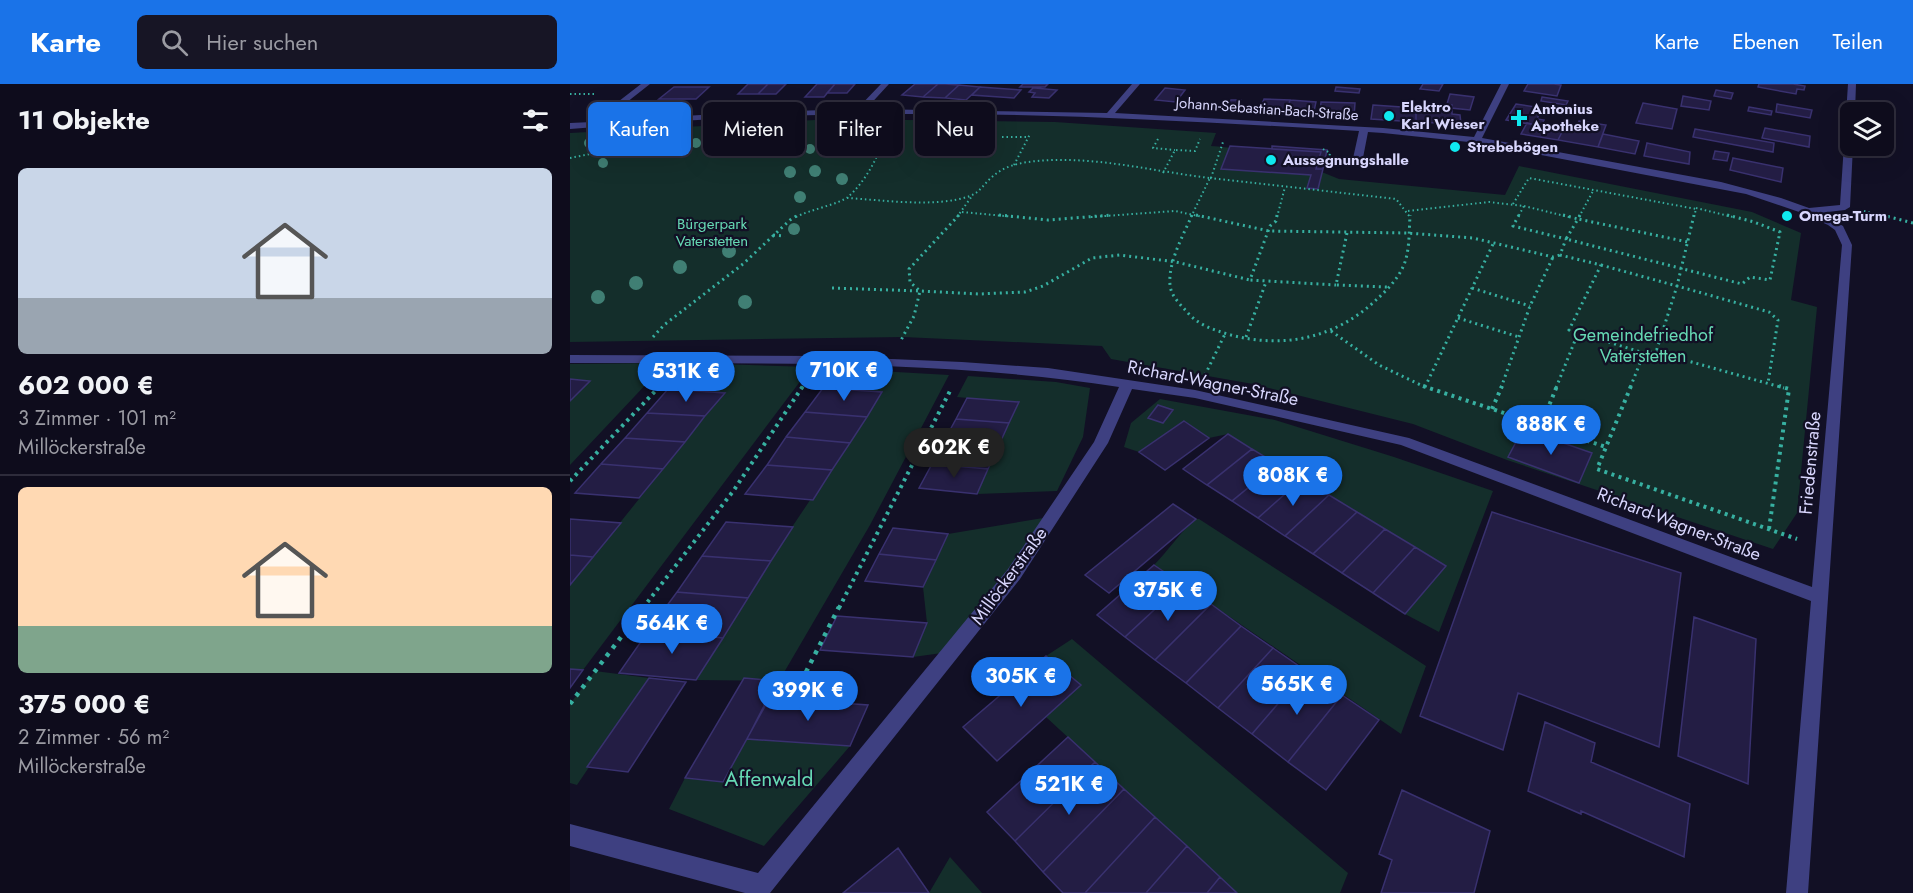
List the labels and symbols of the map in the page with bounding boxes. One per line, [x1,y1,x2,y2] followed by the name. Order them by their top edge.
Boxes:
[1173,91,1360,126] street label: Johann-Sebastian-Bach-Straße
[1401,96,1485,135] place label: Elektro Karl Wieser
[1530,98,1599,137] place label: Antonius Apotheke
[1382,109,1396,123] marker: Elektro Karl Wieser
[1512,111,1526,125] marker: Antonius Apotheke
[1467,136,1558,158] place label: Strebebögen
[1448,140,1462,154] marker: Strebebögen
[1282,149,1409,171] place label: Aussegnungshalle
[1264,153,1278,167] marker: Aussegnungshalle
[1799,205,1887,227] place label: Omega-Turm
[1780,209,1794,223] marker: Omega-Turm
[676,213,748,252] park label: Bürgerpark Vaterstetten
[1573,322,1714,369] park label: Gemeindefriedhof Vaterstetten
[795,351,893,402] pin: 710K €
[637,352,735,403] pin: 531K €
[1125,354,1301,412] street label: Richard-Wagner-Straße
[1502,405,1600,456] pin: 888K €
[1793,410,1827,516] street label: Friedenstraße
[905,428,1003,479] pin: 602K €
[1244,456,1342,507] pin: 808K €
[1593,481,1765,567] street label: Richard-Wagner-Straße
[965,522,1053,630] street label: Millöckerstraße
[1119,571,1217,622] pin: 375K €
[623,604,721,655] pin: 564K €
[972,657,1070,708] pin: 305K €
[1248,665,1346,716] pin: 565K €
[759,671,857,722] pin: 399K €
[725,764,813,794] park label: Affenwald
[1020,765,1118,816] pin: 521K €

